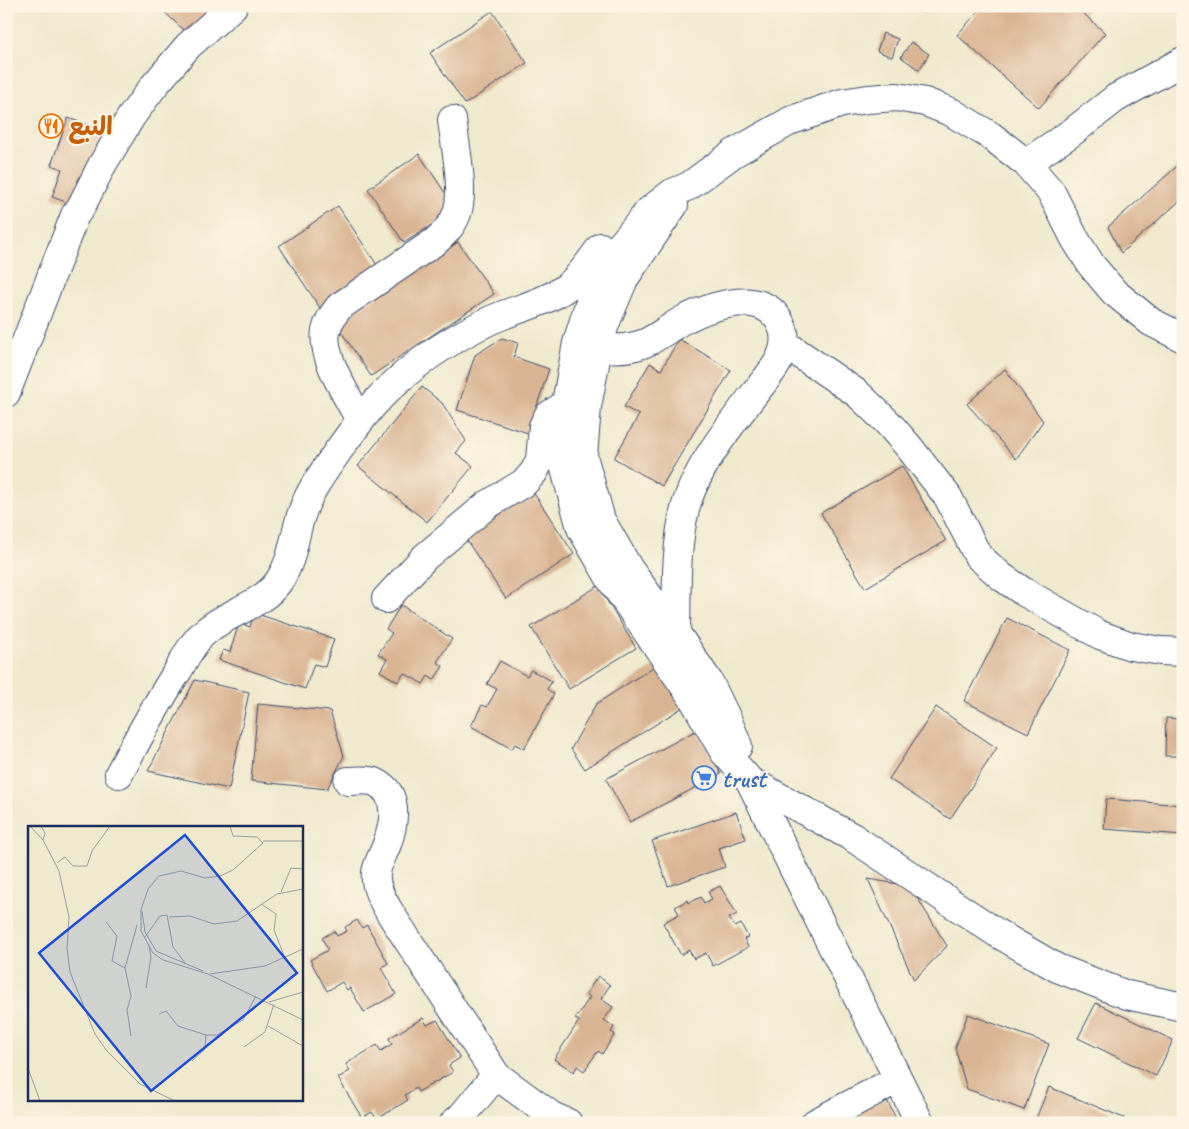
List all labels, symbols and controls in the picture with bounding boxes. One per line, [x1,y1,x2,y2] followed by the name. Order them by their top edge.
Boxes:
[68,111,113,144] place label: النبع
[38,113,64,139] restaurant icon: النبع
[722,763,768,795] place label: trust
[691,765,717,791] supermarket icon: trust
[28,826,302,1102] inset map

